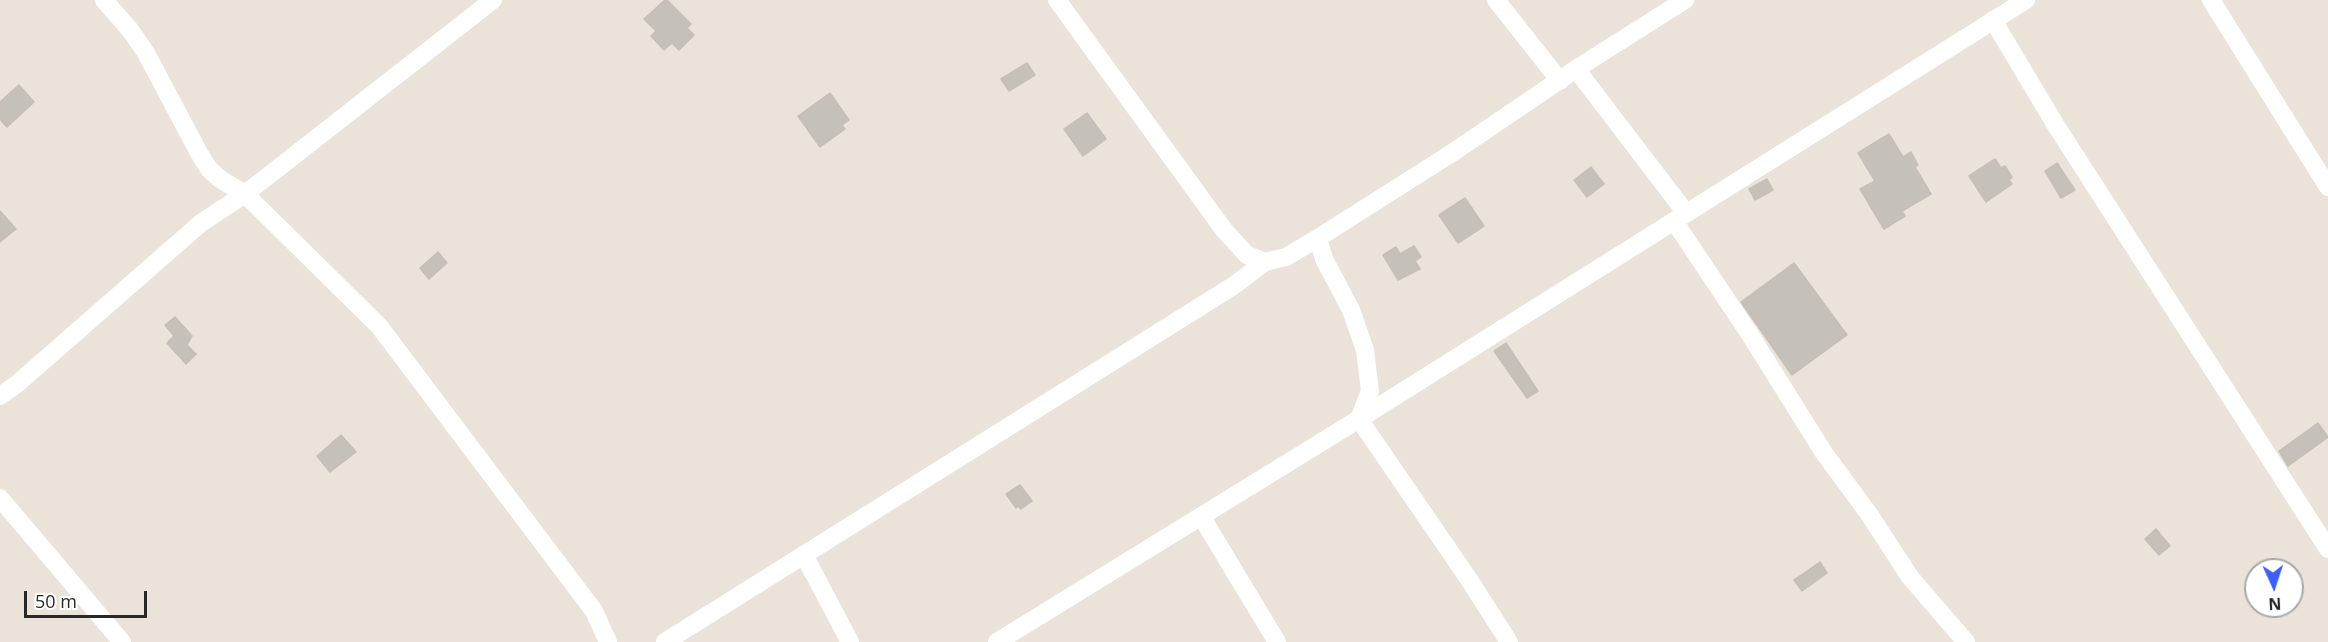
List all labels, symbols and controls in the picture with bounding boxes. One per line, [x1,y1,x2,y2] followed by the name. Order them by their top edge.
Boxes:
[2244,558,2304,618] north arrow
[27,579,150,617] scale bar
[35,589,77,613] text: 50 m
[2268,593,2282,615] text: N

